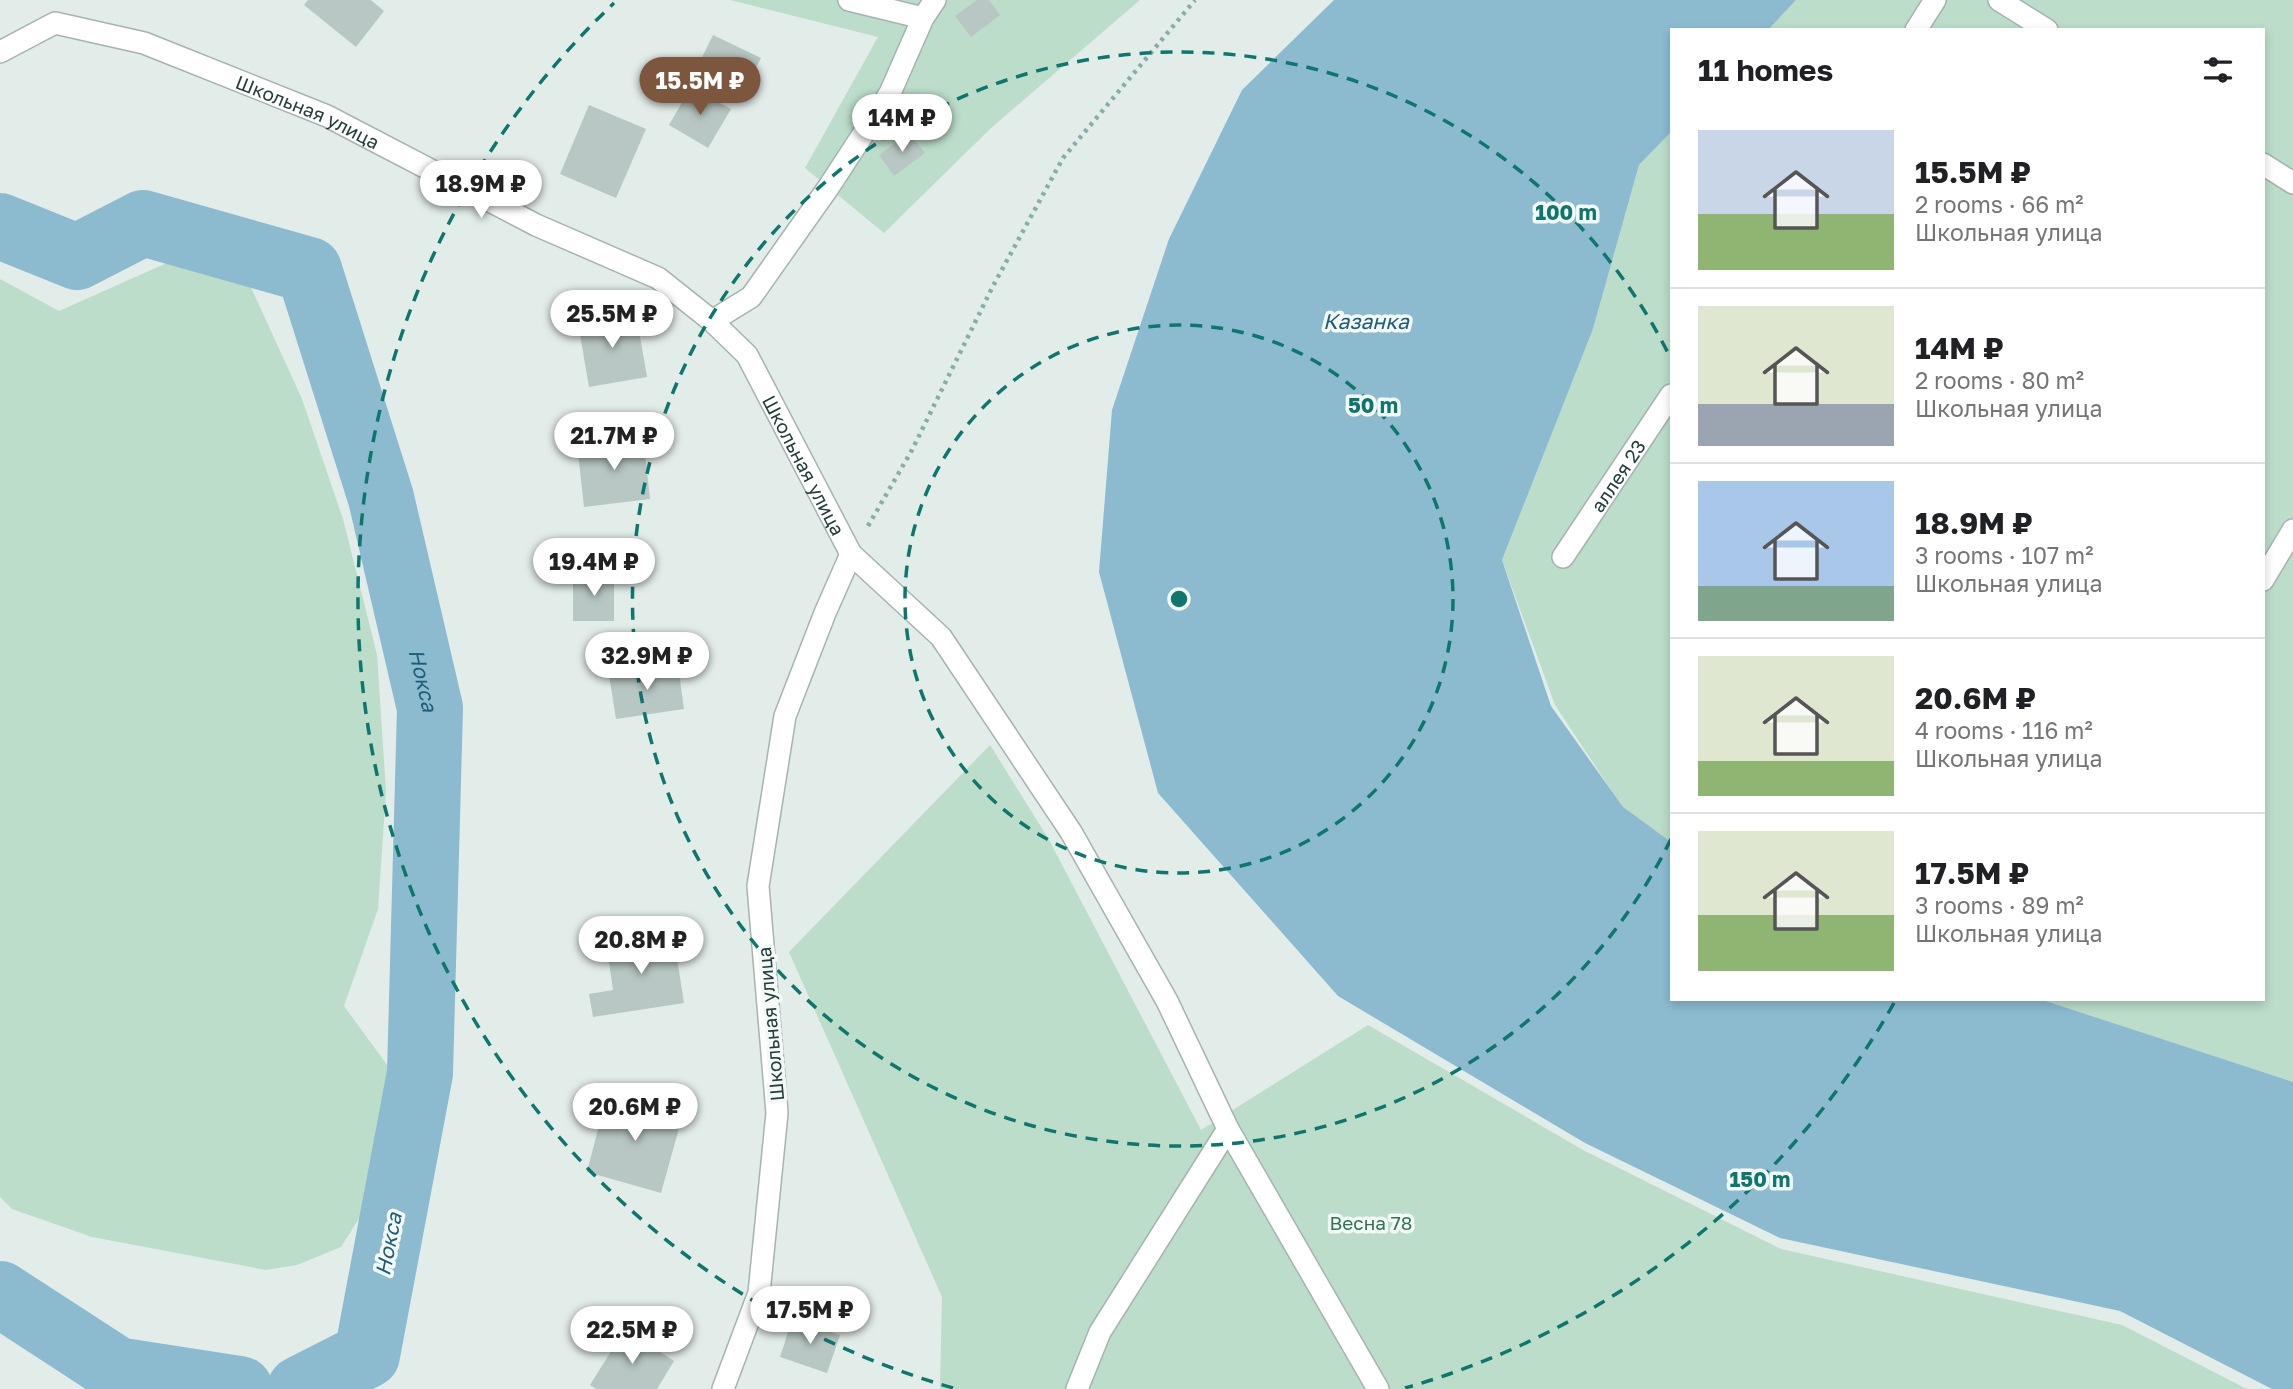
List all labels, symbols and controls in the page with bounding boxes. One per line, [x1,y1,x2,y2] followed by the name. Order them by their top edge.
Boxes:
[2199,51,2237,89] icon: filters
[1698,52,1833,88] text: 11 homes
[635,58,765,117] pin: 15.5M ₽
[655,66,745,94] text: 15.5M ₽
[233,69,384,153] street label: Школьная улица
[853,94,951,154] pin: 14M ₽
[868,103,936,131] text: 14M ₽
[1915,154,2031,190] text: 15.5M ₽
[1754,158,1838,242] icon: home
[416,160,546,220] pin: 18.9M ₽
[436,169,526,197] text: 18.9M ₽
[1915,190,2084,218] text: 2 rooms · 66 m²
[1535,199,1597,225] text: 100 m
[1915,218,2102,246] text: Школьная улица
[547,290,677,350] pin: 25.5M ₽
[566,299,658,327] text: 25.5M ₽
[1323,308,1410,334] water label: Казанка
[1915,330,2004,366] text: 14M ₽
[1754,334,1838,418] icon: home
[1915,366,2084,394] text: 2 rooms · 80 m²
[758,391,851,539] street label: Школьная улица
[1348,392,1398,418] text: 50 m
[1915,394,2102,422] text: Школьная улица
[549,412,679,472] pin: 21.7M ₽
[570,421,658,449] text: 21.7M ₽
[1585,435,1650,516] street label: аллея 23
[1915,505,2033,541] text: 18.9M ₽
[1754,509,1838,593] icon: home
[529,538,659,598] pin: 19.4M ₽
[1915,541,2093,569] text: 3 rooms · 107 m²
[549,547,639,575] text: 19.4M ₽
[1915,569,2102,597] text: Школьная улица
[1167,587,1191,611] centre of rings
[582,632,712,692] pin: 32.9M ₽
[601,641,693,669] text: 32.9M ₽
[404,646,444,715] water label: Нокса
[1915,680,2036,716] text: 20.6M ₽
[1754,684,1838,768] icon: home
[1915,716,2093,744] text: 4 rooms · 116 m²
[1915,744,2102,772] text: Школьная улица
[1915,855,2029,891] text: 17.5M ₽
[1754,859,1838,943] icon: home
[1915,891,2084,919] text: 3 rooms · 89 m²
[576,916,706,976] pin: 20.8M ₽
[1915,919,2102,947] text: Школьная улица
[595,925,687,953] text: 20.8M ₽
[752,946,788,1102] street label: Школьная улица
[570,1084,700,1143] pin: 20.6M ₽
[589,1092,681,1120] text: 20.6M ₽
[1730,1166,1790,1192] text: 150 m
[369,1209,407,1278] water label: Нокса
[1330,1211,1412,1234] park label: Весна 78
[745,1286,875,1346] pin: 17.5M ₽
[766,1295,854,1323] text: 17.5M ₽
[567,1306,697,1366] pin: 22.5M ₽
[586,1315,678,1343] text: 22.5M ₽

